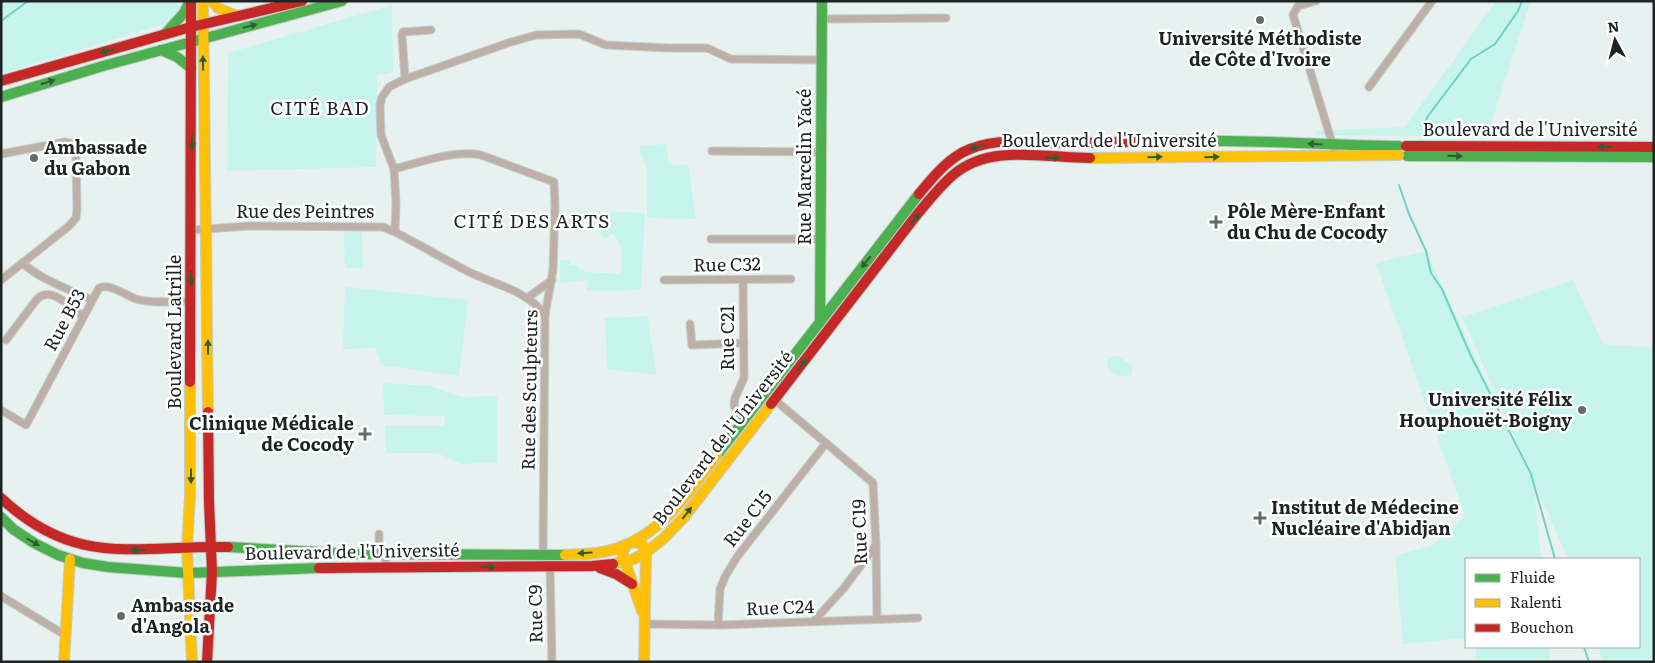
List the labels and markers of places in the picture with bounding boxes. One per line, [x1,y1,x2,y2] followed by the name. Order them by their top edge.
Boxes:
[1254,14,1266,26] marker: Université Méthodiste de Côte d'Ivoire
[1158,24,1362,72] place label: Université Méthodiste de Côte d'Ivoire
[44,133,147,181] place label: Ambassade du Gabon
[28,152,40,164] marker: Ambassade du Gabon
[1227,197,1388,245] place label: Pôle Mère-Enfant du Chu de Cocody
[1209,215,1223,229] marker: Pôle Mère-Enfant du Chu de Cocody
[1399,385,1572,433] place label: Université Félix Houphouët-Boigny
[1576,404,1588,416] marker: Université Félix Houphouët-Boigny
[189,409,354,457] place label: Clinique Médicale de Cocody
[358,427,372,441] marker: Clinique Médicale de Cocody
[1271,493,1459,541] place label: Institut de Médecine Nucléaire d'Abidjan
[1253,511,1267,525] marker: Institut de Médecine Nucléaire d'Abidjan
[131,591,234,639] place label: Ambassade d'Angola
[115,610,127,622] marker: Ambassade d'Angola

